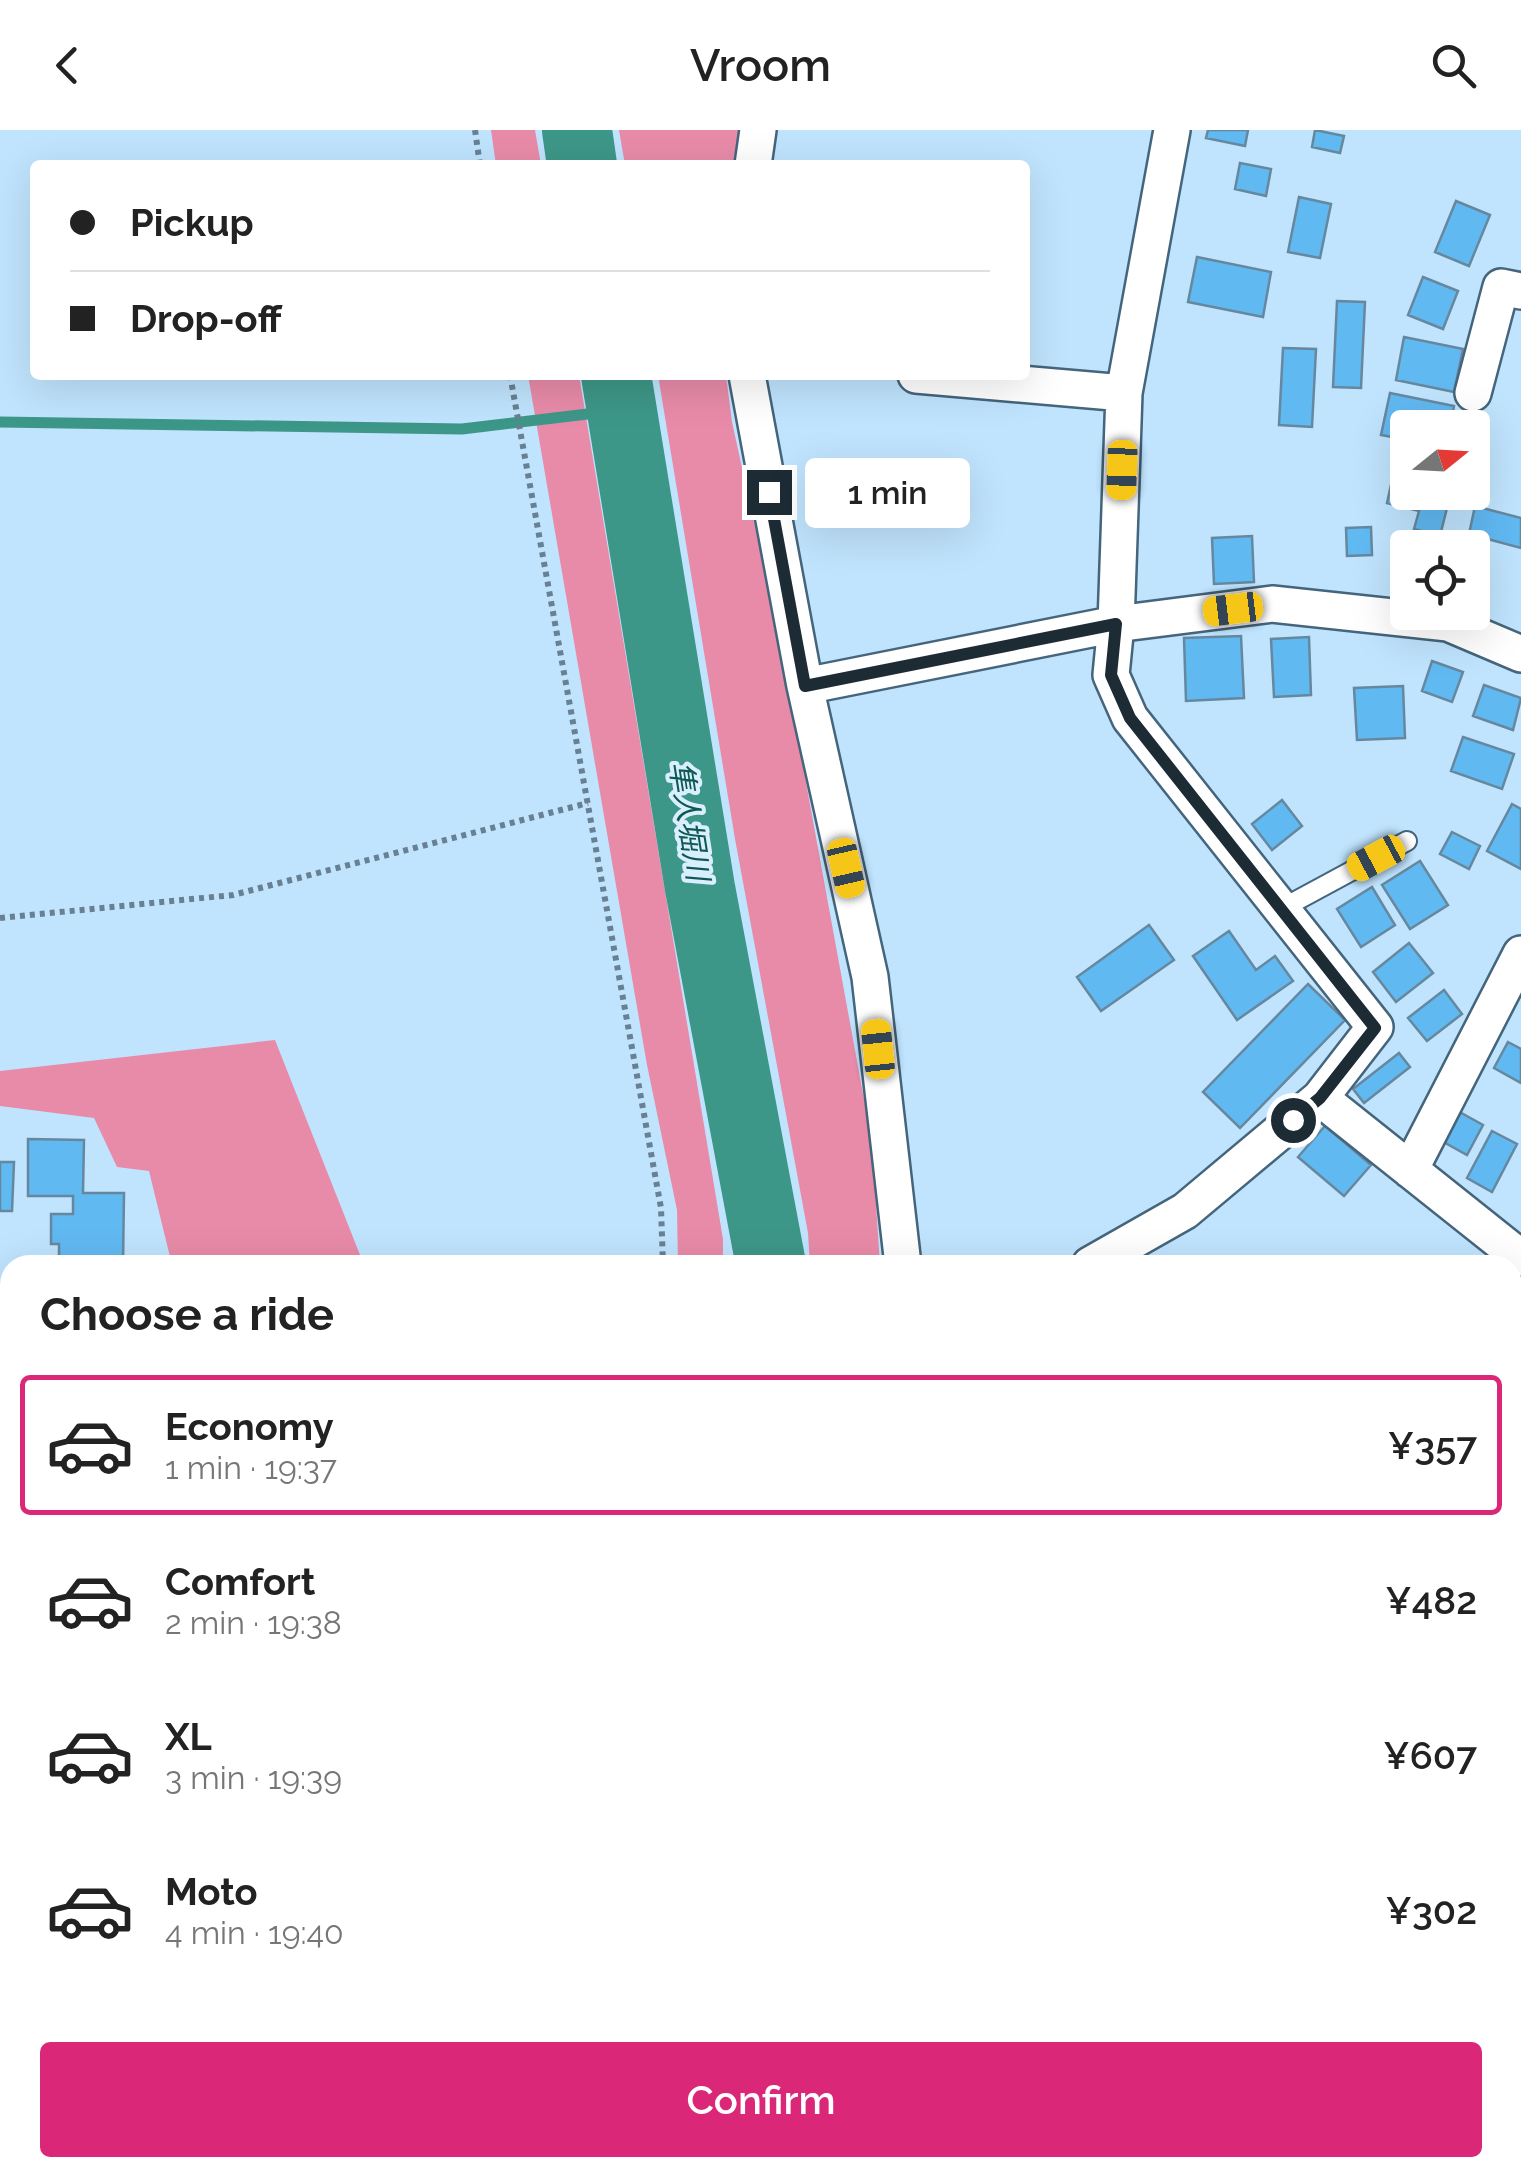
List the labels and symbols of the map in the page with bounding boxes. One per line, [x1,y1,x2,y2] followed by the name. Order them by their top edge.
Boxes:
[1390,410,1490,510] north arrow
[1106,439,1138,501] car
[804,457,969,527] callout: 1 min
[747,470,792,515] route end
[1201,590,1265,628] car
[663,759,717,886] water label: 隼人堀川
[1342,831,1410,885] car
[825,835,867,901] car
[860,1018,896,1080] car
[1271,1098,1316,1143] route start

